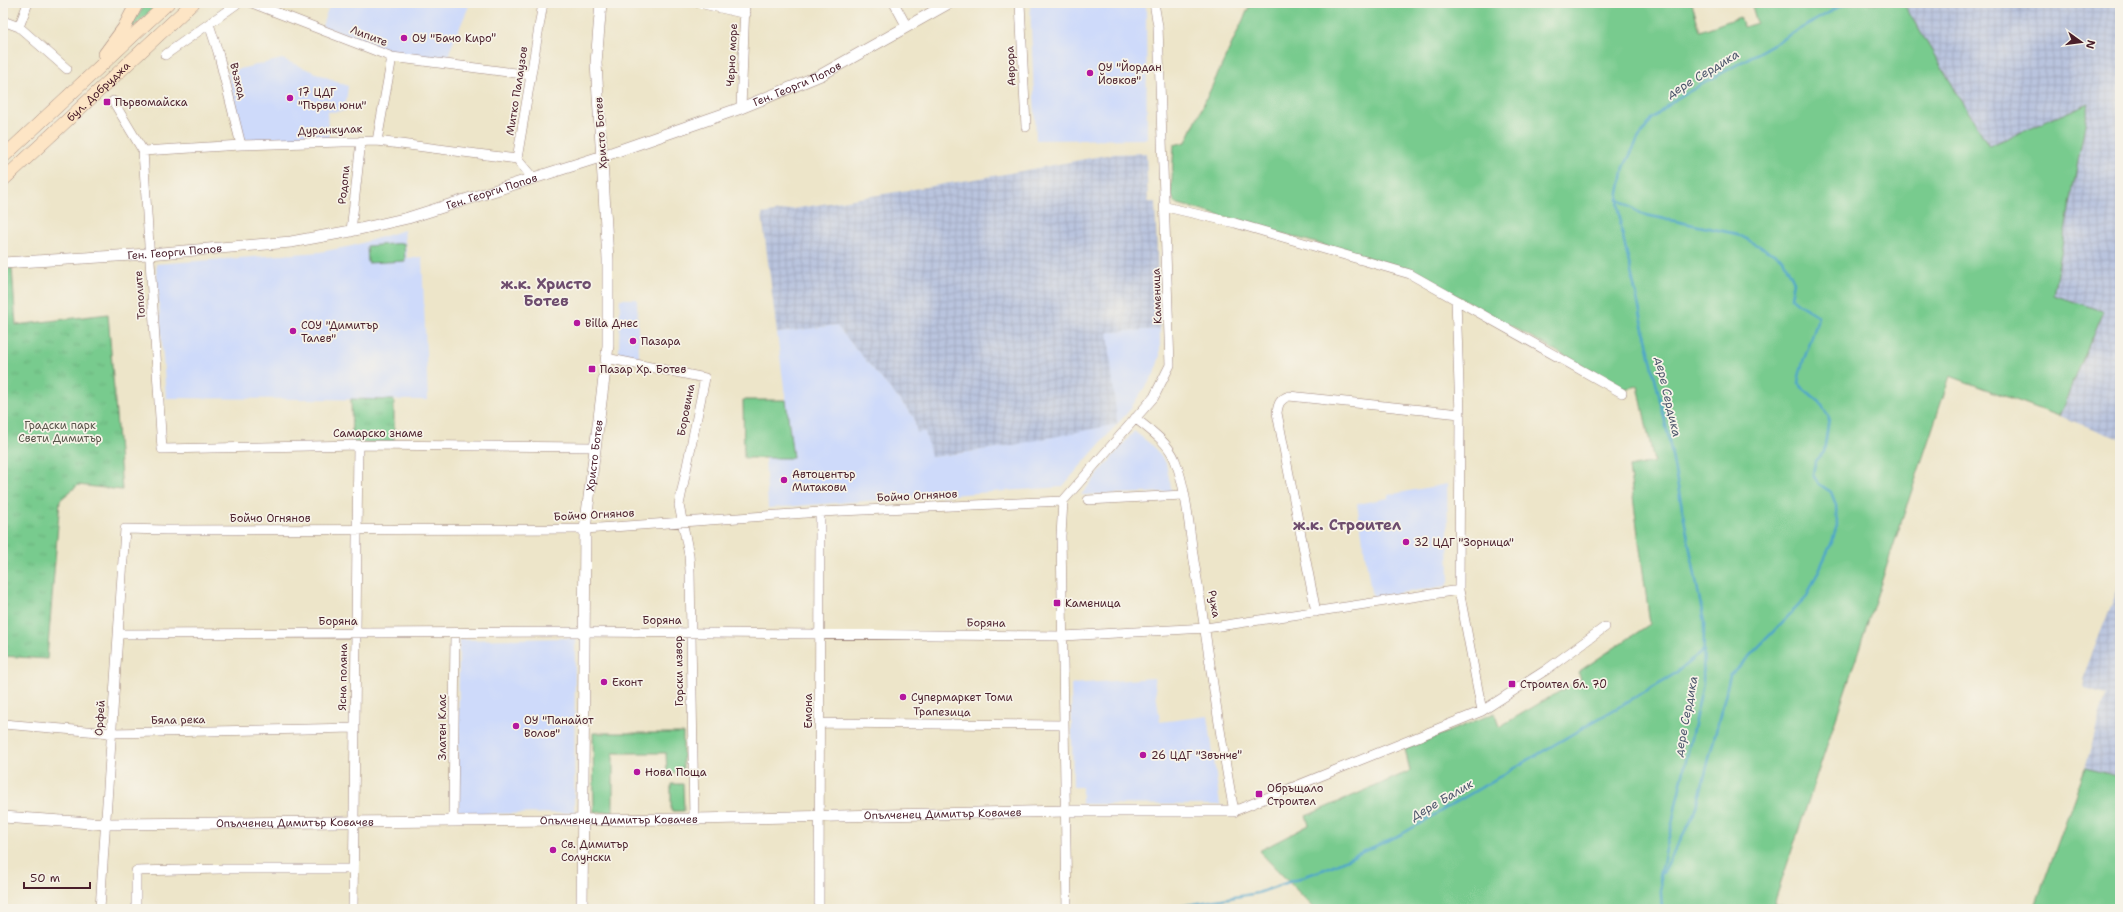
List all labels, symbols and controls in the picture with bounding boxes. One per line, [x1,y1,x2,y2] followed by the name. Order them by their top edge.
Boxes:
[348,22,390,50] street label: Липите
[2061,22,2101,62] north arrow
[723,23,741,87] street label: Черно море
[412,31,496,46] place label: ОУ "Бачо Киро"
[399,33,409,43] marker: ОУ "Бачо Киро"
[2082,38,2099,51] text: N
[503,45,531,137] street label: Митко Палаузов
[1002,46,1020,86] street label: Аврора
[1663,46,1742,102] water label: дере Сердика
[63,58,133,125] street label: бул. Добруджа
[751,58,844,110] street label: Ген. Георги Попов
[1098,59,1162,88] place label: ОУ "Йордан Йовков"
[226,61,250,101] street label: Възход
[1085,68,1095,78] marker: ОУ "Йордан Йовков"
[298,85,367,113] place label: 17 ЦДГ "Първи юни"
[285,93,295,103] marker: 17 ЦДГ "Първи юни"
[115,95,188,110] place label: Първомайска
[102,97,112,107] marker: Първомайска
[591,97,611,169] street label: Христо Ботев
[297,121,363,139] street label: Дуранкулак
[335,165,353,205] street label: Родопи
[444,170,539,213] street label: Ген. Георги Попов
[127,240,223,263] street label: Ген. Георги Попов
[1149,268,1165,324] street label: Каменица
[131,270,149,320] street label: Тополите
[500,274,592,311] district label: ж.к. Христо Ботев
[585,316,639,331] place label: Billa Днес
[301,318,378,346] place label: СОУ "Димитър Талев"
[572,318,582,328] marker: Billa Днес
[288,326,298,336] marker: СОУ "Димитър Талев"
[641,334,681,349] place label: Пазара
[628,336,638,346] marker: Пазара
[1651,355,1685,438] water label: дере Сердика
[600,362,687,377] place label: Пазар Хр. Ботев
[587,364,597,374] marker: Пазар Хр. Ботев
[674,382,698,437] street label: Боровина
[18,418,102,446] park label: Градски парк Свети Димитър
[582,419,606,492] street label: Христо Ботев
[333,426,423,441] street label: Самарско знаме
[792,467,855,495] place label: Автоцентър Митакови
[779,475,789,485] marker: Автоцентър Митакови
[876,486,958,506] street label: Бойчо Огнянов
[553,505,635,525] street label: Бойчо Огнянов
[230,511,311,526] street label: Бойчо Огнянов
[1293,515,1401,535] district label: ж.к. Строител
[1414,535,1514,550] place label: 32 ЦДГ "Зорница"
[1401,537,1411,547] marker: 32 ЦДГ "Зорница"
[1204,589,1224,619] street label: Ружа
[1065,596,1121,611] place label: Каменица
[1052,598,1062,608] marker: Каменица
[642,613,682,628] street label: Боряна
[318,614,358,629] street label: Боряна
[966,615,1006,631] street label: Боряна
[671,636,687,706] street label: Горски извор
[335,643,351,711] street label: Ясна поляна
[612,675,643,690] place label: Еконт
[1670,675,1702,758] water label: дере Сердика
[599,677,609,687] marker: Еконт
[1520,677,1607,692] place label: Строител бл. 70
[1507,679,1517,689] marker: Строител бл. 70
[911,690,1013,705] place label: Супермаркет Томи
[898,692,908,702] marker: Супермаркет Томи
[435,693,450,760] street label: Златен Клас
[801,693,816,729] street label: Емона
[91,699,109,737] street label: Орфей
[913,704,971,720] street label: Трапезица
[150,712,206,728] street label: Бяла река
[524,713,594,741] place label: ОУ "Панайот Волов"
[511,721,521,731] marker: ОУ "Панайот Волов"
[1151,748,1242,763] place label: 26 ЦДГ "Звънче"
[1138,750,1148,760] marker: 26 ЦДГ "Звънче"
[645,765,707,780] place label: Нова Поща
[632,767,642,777] marker: Нова Поща
[1407,775,1477,825] water label: Дере Балик
[1267,781,1324,809] place label: Обръщало Строител
[1254,789,1264,799] marker: Обръщало Строител
[864,804,1022,823] street label: Опълченец Димитър Ковачев
[540,811,698,828] street label: Опълченец Димитър Ковачев
[216,814,374,831] street label: Опълченец Димитър Ковачев
[561,837,629,865] place label: Св. Димитър Солунски
[548,845,558,855] marker: Св. Димитър Солунски
[24,864,90,890] scale bar
[30,870,60,886] text: 50 m

